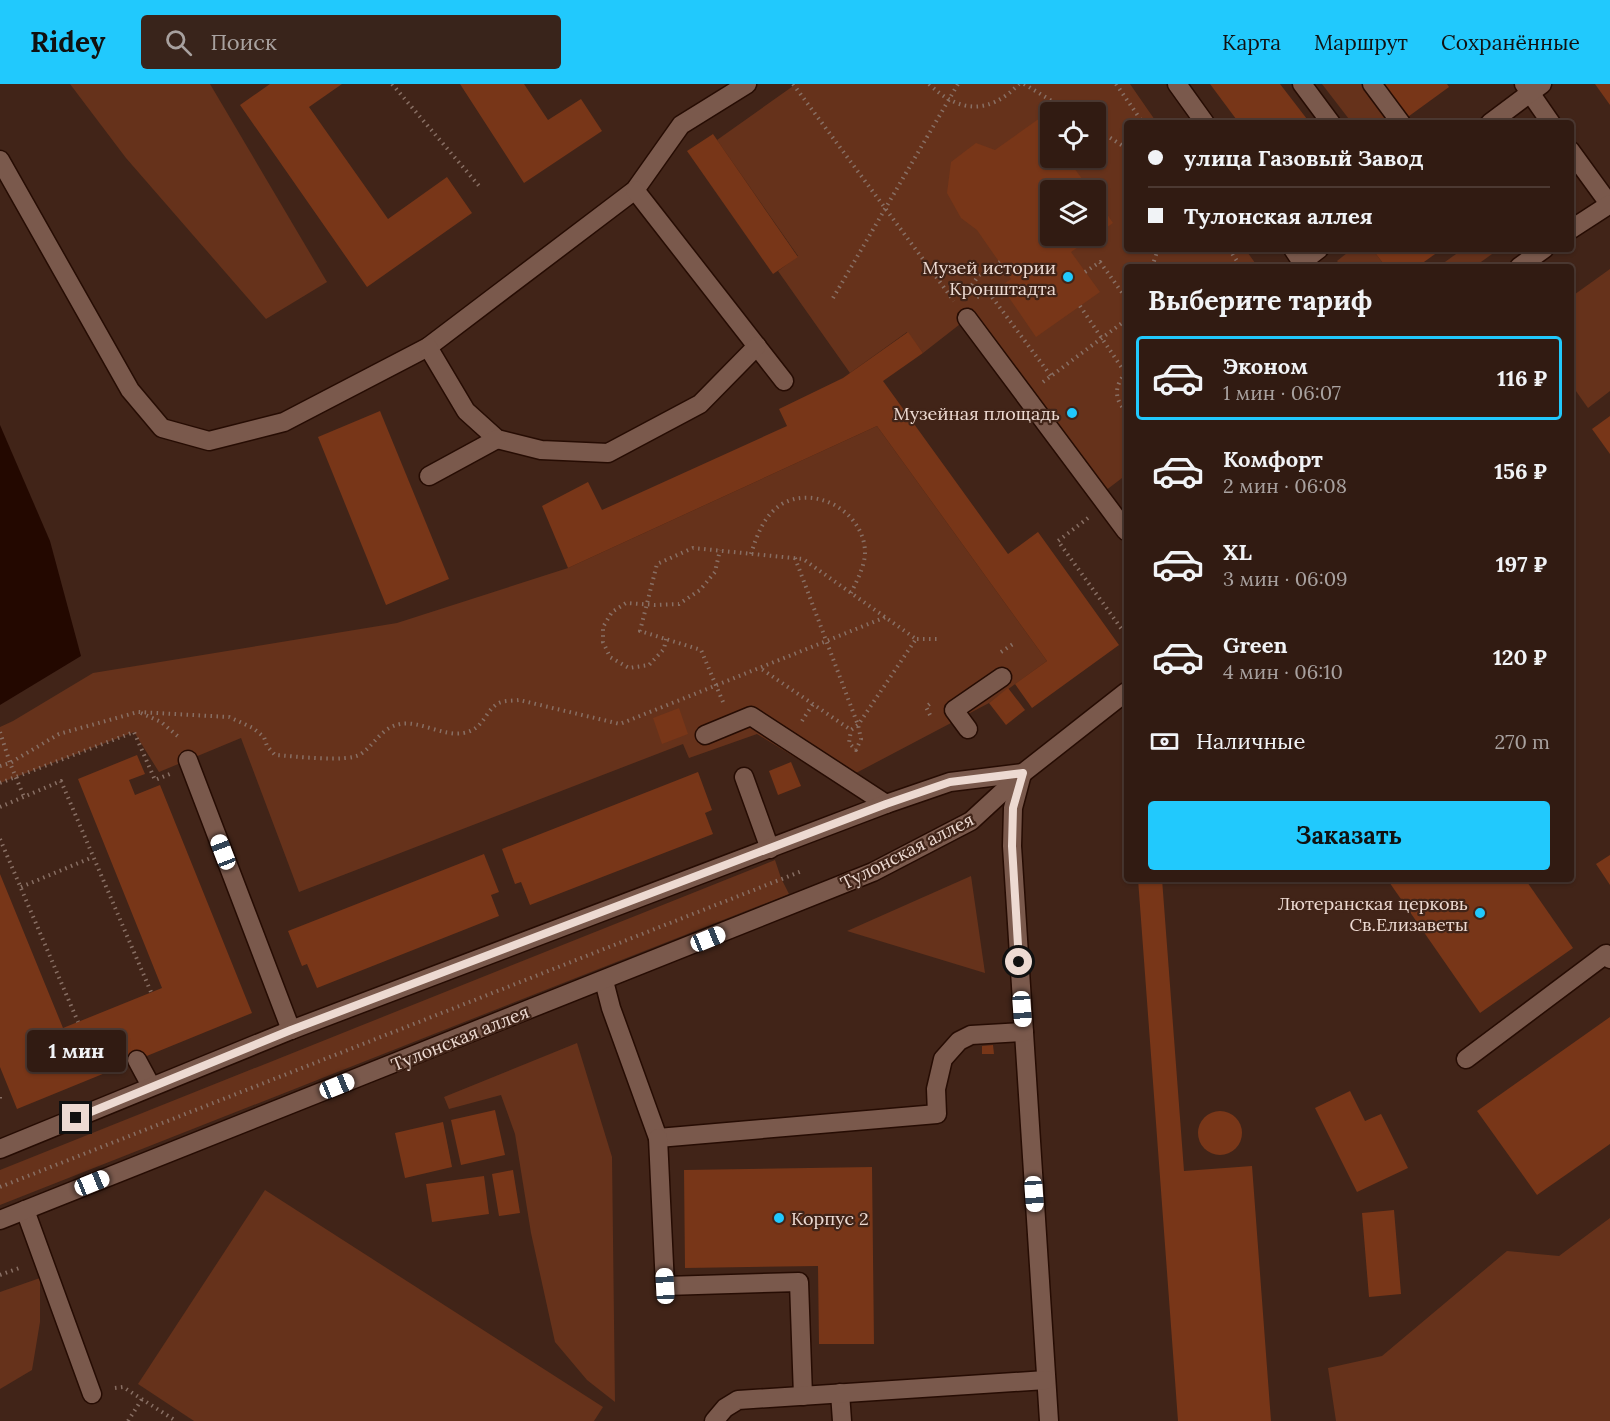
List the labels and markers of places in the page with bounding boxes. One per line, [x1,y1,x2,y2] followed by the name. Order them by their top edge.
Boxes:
[922,256,1056,300] place label: Музей истории Кронштадта
[1061,270,1075,284] marker: Музей истории Кронштадта
[893,402,1060,425] place label: Музейная площадь
[1065,406,1079,420] marker: Музейная площадь
[1278,892,1468,936] place label: Лютеранская церковь Св.Елизаветы
[1473,906,1487,920] marker: Лютеранская церковь Св.Елизаветы
[791,1207,869,1230] place label: Корпус 2
[772,1211,786,1225] marker: Корпус 2

